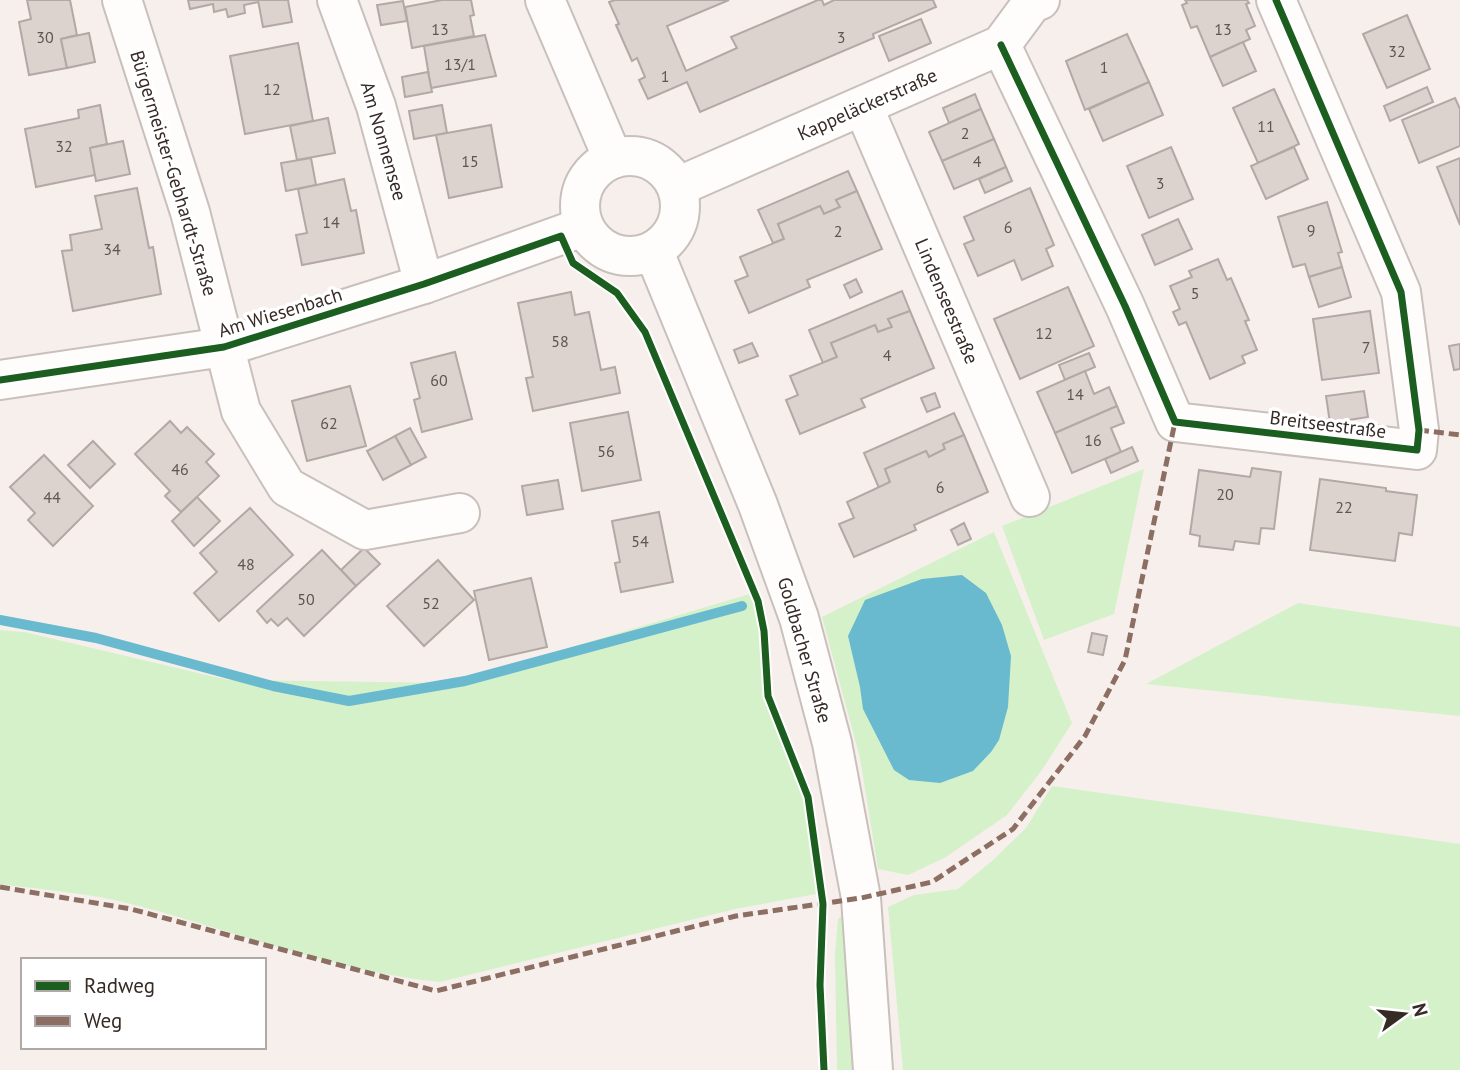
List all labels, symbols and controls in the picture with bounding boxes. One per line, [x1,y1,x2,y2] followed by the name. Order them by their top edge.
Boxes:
[431,19,449,39] house number: 13
[1214,19,1232,39] house number: 13
[36,27,54,47] house number: 30
[837,27,845,47] house number: 3
[1388,41,1406,61] house number: 32
[125,47,223,299] street label: Bürgermeister-Gebhardt-Straße
[444,54,476,74] house number: 13/1
[1100,57,1108,77] house number: 1
[793,62,941,146] street label: Kappeläckerstraße
[661,66,669,86] house number: 1
[263,79,281,99] house number: 12
[356,79,412,203] street label: Am Nonnensee
[1257,116,1275,136] house number: 11
[961,123,969,143] house number: 2
[55,136,73,156] house number: 32
[461,151,479,171] house number: 15
[973,151,982,171] house number: 4
[1156,173,1164,193] house number: 3
[322,212,340,232] house number: 14
[1004,217,1012,237] house number: 6
[1307,220,1315,240] house number: 9
[834,221,842,241] house number: 2
[910,235,984,367] street label: Lindenseestraße
[103,239,121,259] house number: 34
[215,282,345,342] street label: Am Wiesenbach
[1191,283,1199,303] house number: 5
[1035,323,1053,343] house number: 12
[551,331,569,351] house number: 58
[1362,337,1370,357] house number: 7
[883,345,892,365] house number: 4
[430,370,448,390] house number: 60
[1066,384,1084,404] house number: 14
[1268,405,1388,443] street label: Breitseestraße
[320,413,338,433] house number: 62
[1084,430,1102,450] house number: 16
[597,441,615,461] house number: 56
[171,459,189,479] house number: 46
[936,477,944,497] house number: 6
[1216,484,1234,504] house number: 20
[43,487,61,507] house number: 44
[1335,497,1353,517] house number: 22
[631,531,649,551] house number: 54
[237,554,255,574] house number: 48
[773,574,837,726] street label: Goldbacher Straße
[297,589,315,609] house number: 50
[422,593,440,613] house number: 52
[21,958,266,1049] legend
[84,972,155,999] text: Radweg
[1369,979,1439,1049] north arrow
[1407,1000,1434,1019] text: N
[84,1007,122,1034] text: Weg

